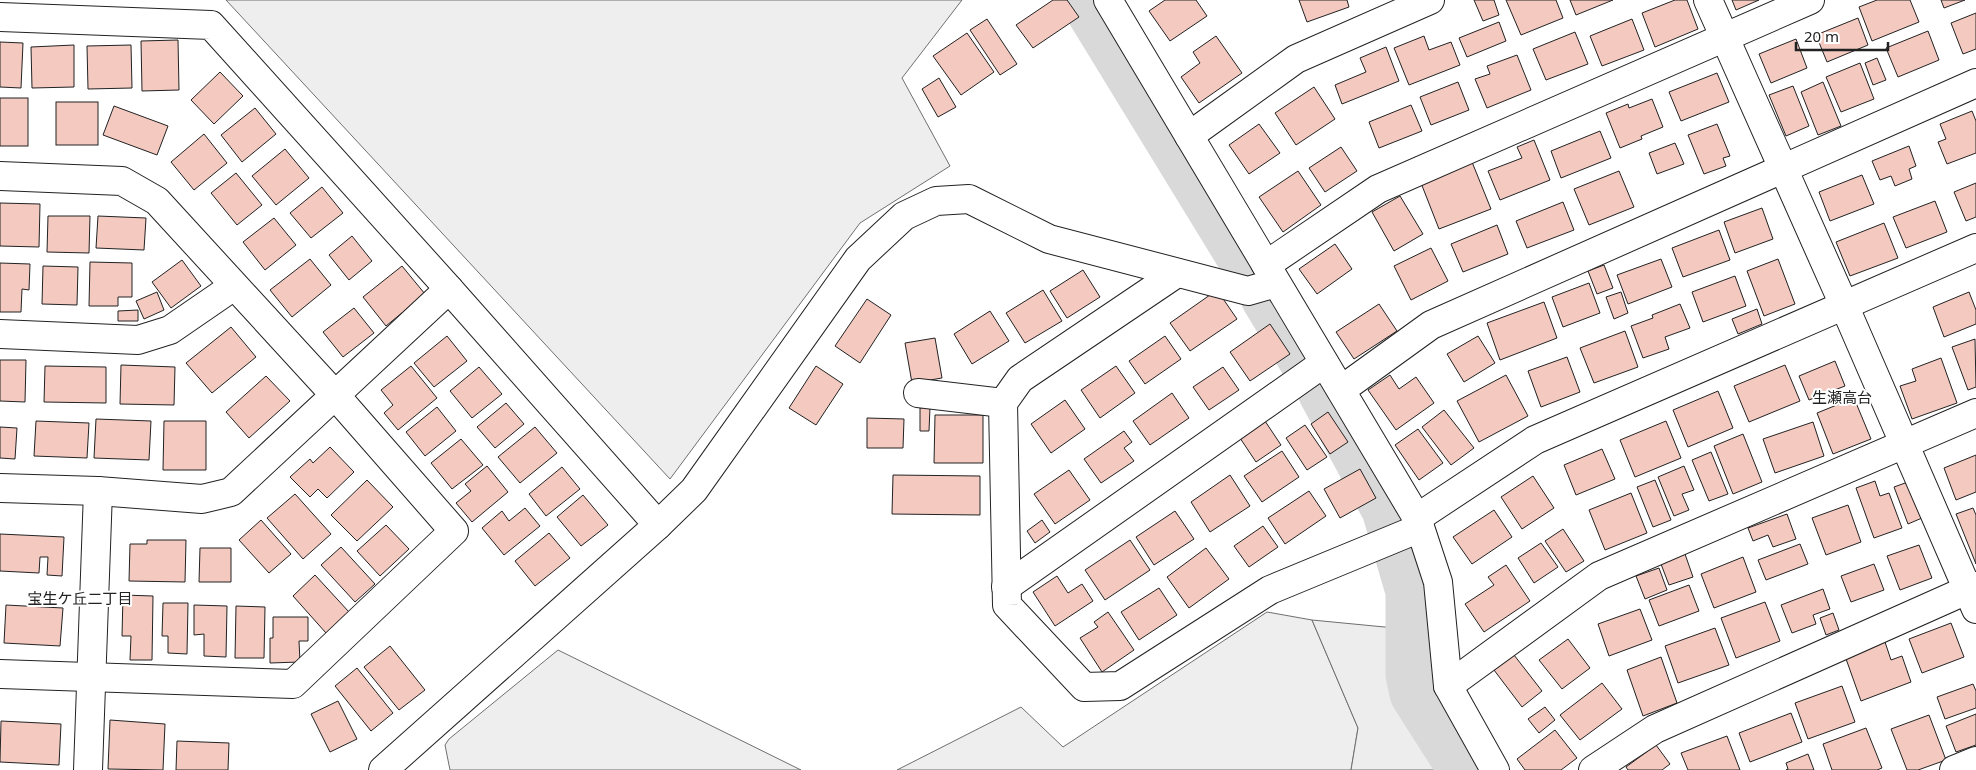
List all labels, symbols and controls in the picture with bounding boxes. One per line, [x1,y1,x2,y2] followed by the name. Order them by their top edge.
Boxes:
[1796,20,1888,52] scale bar
[1804,26,1839,46] text: 20 m
[1812,387,1872,407] district label: 生瀬高台
[27,588,133,608] district label: 宝生ケ丘二丁目

